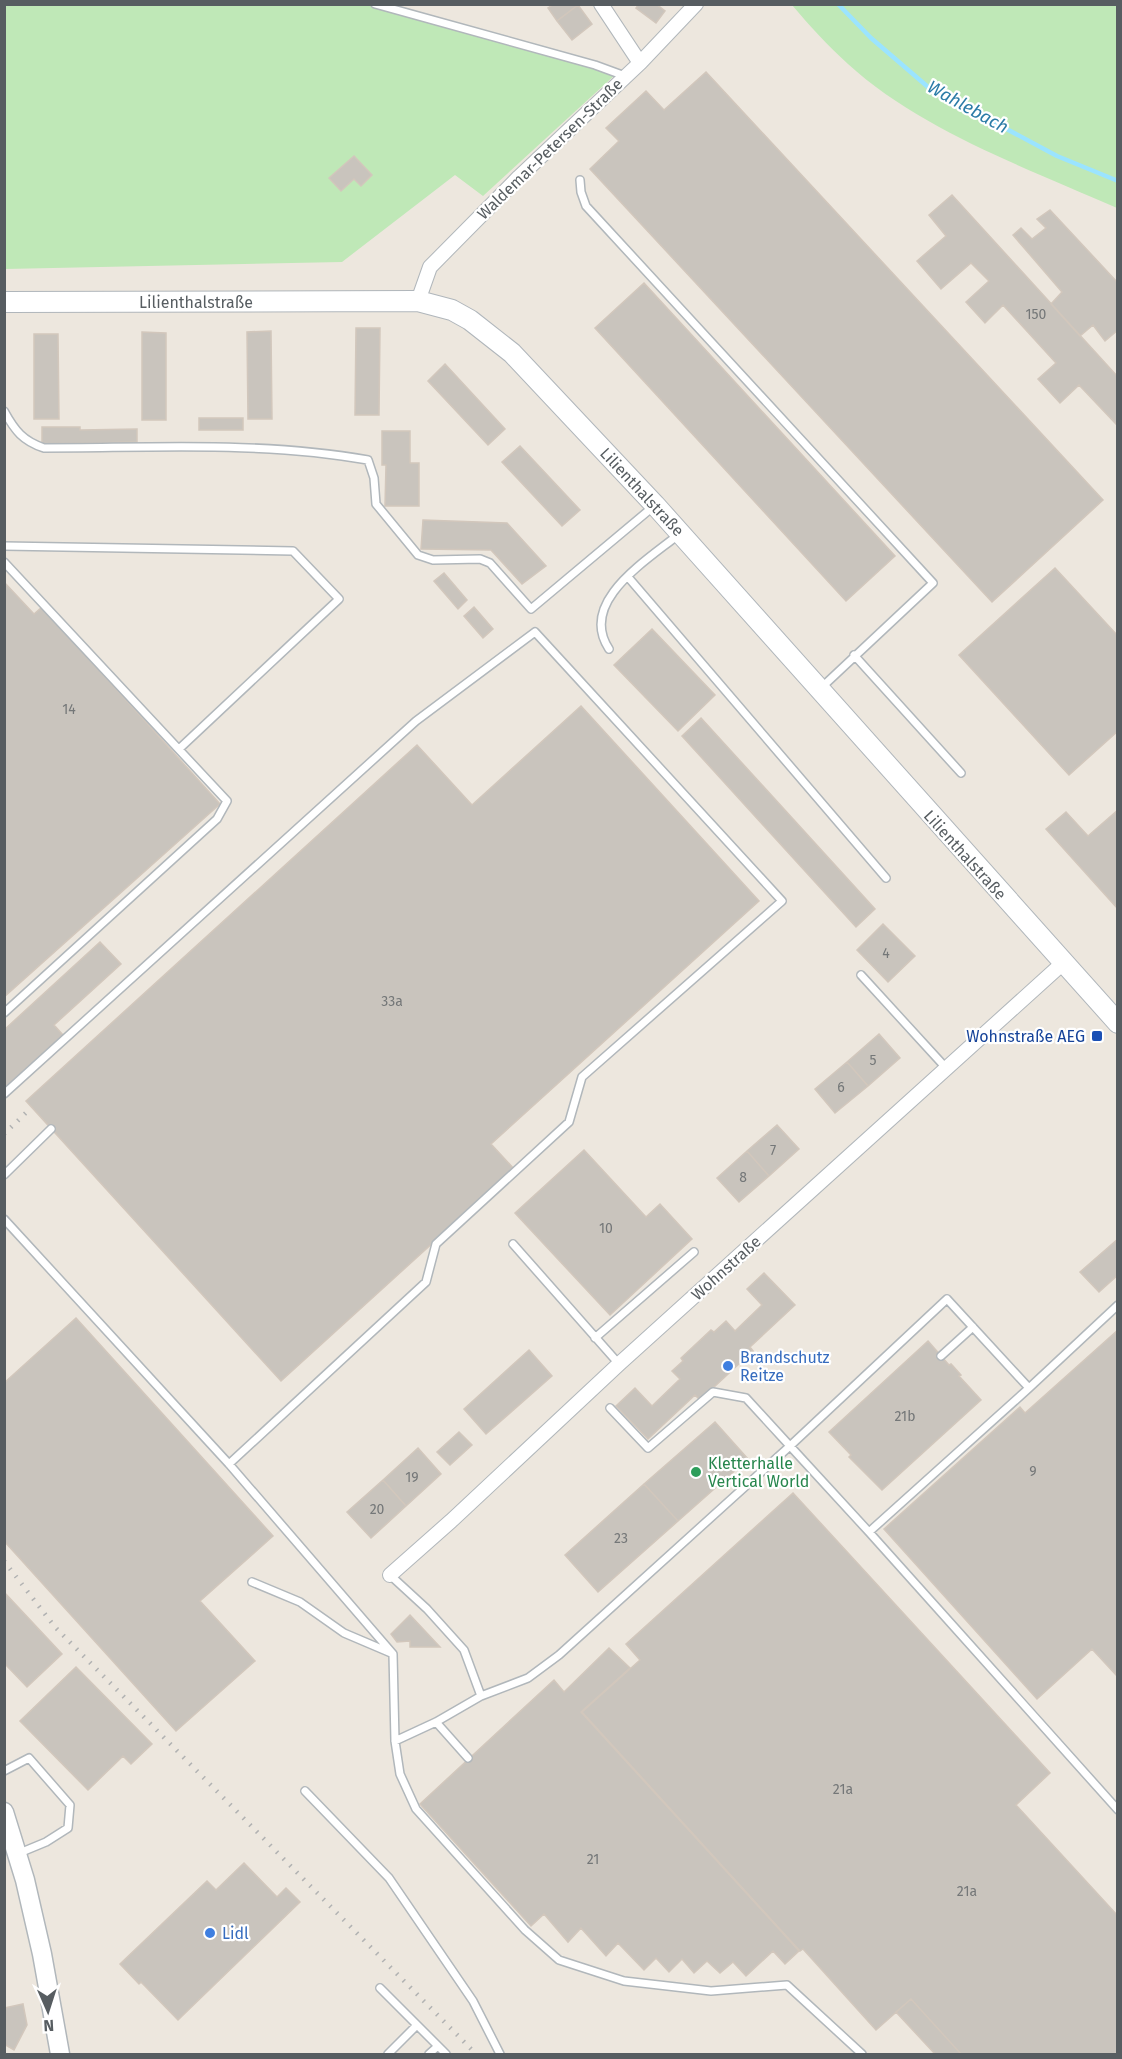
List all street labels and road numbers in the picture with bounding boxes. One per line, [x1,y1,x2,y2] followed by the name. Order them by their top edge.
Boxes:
[473,74,627,224] street label: Waldemar-Petersen-Straße
[139,293,253,312] street label: Lilienthalstraße
[596,444,688,540] street label: Lilienthalstraße
[920,806,1010,904] street label: Lilienthalstraße
[687,1232,765,1304] street label: Wohnstraße

